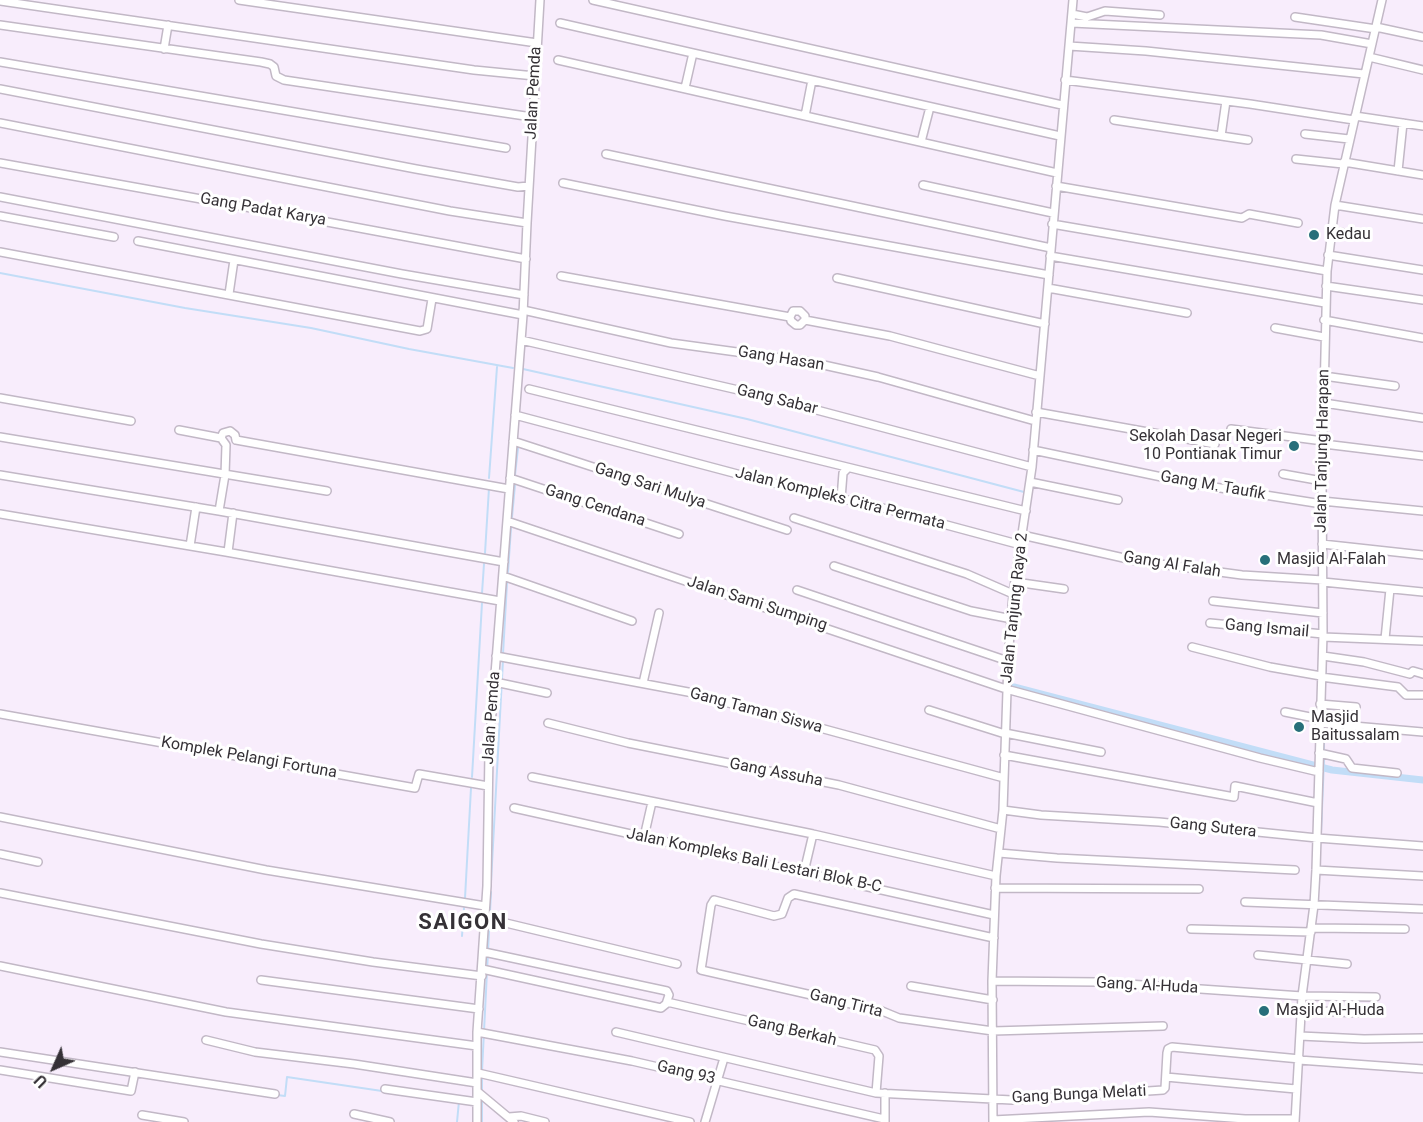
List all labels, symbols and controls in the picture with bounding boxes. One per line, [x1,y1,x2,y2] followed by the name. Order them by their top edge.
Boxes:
[522,46,546,140] street label: Jalan Pemda
[199,189,327,231] street label: Gang Padat Karya
[1326,225,1371,245] place label: Kedau
[1307,228,1321,242] marker: Kedau
[736,343,826,375] street label: Gang Hasan
[1312,369,1334,533] street label: Jalan Tanjung Harapan
[735,381,819,419] street label: Gang Sabar
[1129,427,1282,465] place label: Sekolah Dasar Negeri 10 Pontianak Timur
[1287,439,1301,453] marker: Sekolah Dasar Negeri 10 Pontianak Timur
[592,459,708,513] street label: Gang Sari Mulya
[733,464,947,534] street label: Jalan Kompleks Citra Permata
[1159,467,1267,505] street label: Gang M. Taufik
[542,481,648,531] street label: Gang Cendana
[998,532,1032,684] street label: Jalan Tanjung Raya 2
[1122,548,1222,582] street label: Gang Al Falah
[1277,550,1386,570] place label: Masjid Al-Falah
[1258,553,1272,567] marker: Masjid Al-Falah
[685,572,829,636] street label: Jalan Sami Sumping
[1224,616,1310,642] street label: Gang Ismail
[479,671,505,765] street label: Jalan Pemda
[688,684,824,738] street label: Gang Taman Siswa
[1311,708,1399,746] place label: Masjid Baitussalam
[1292,720,1306,734] marker: Masjid Baitussalam
[159,733,339,783] street label: Komplek Pelangi Fortuna
[728,755,824,791] street label: Gang Assuha
[1169,814,1257,842] street label: Gang Sutera
[625,825,883,897] street label: Jalan Kompleks Bali Lestari Blok B-C
[418,910,508,936] district label: SAIGON
[1095,974,1199,998] street label: Gang. Al-Huda
[807,986,885,1022] street label: Gang Tirta
[1276,1001,1384,1021] place label: Masjid Al-Huda
[1257,1004,1271,1018] marker: Masjid Al-Huda
[746,1011,838,1051] street label: Gang Berkah
[24,1038,84,1098] north arrow
[655,1057,717,1089] street label: Gang 93
[30,1071,51,1092] text: U
[1011,1082,1147,1108] street label: Gang Bunga Melati

